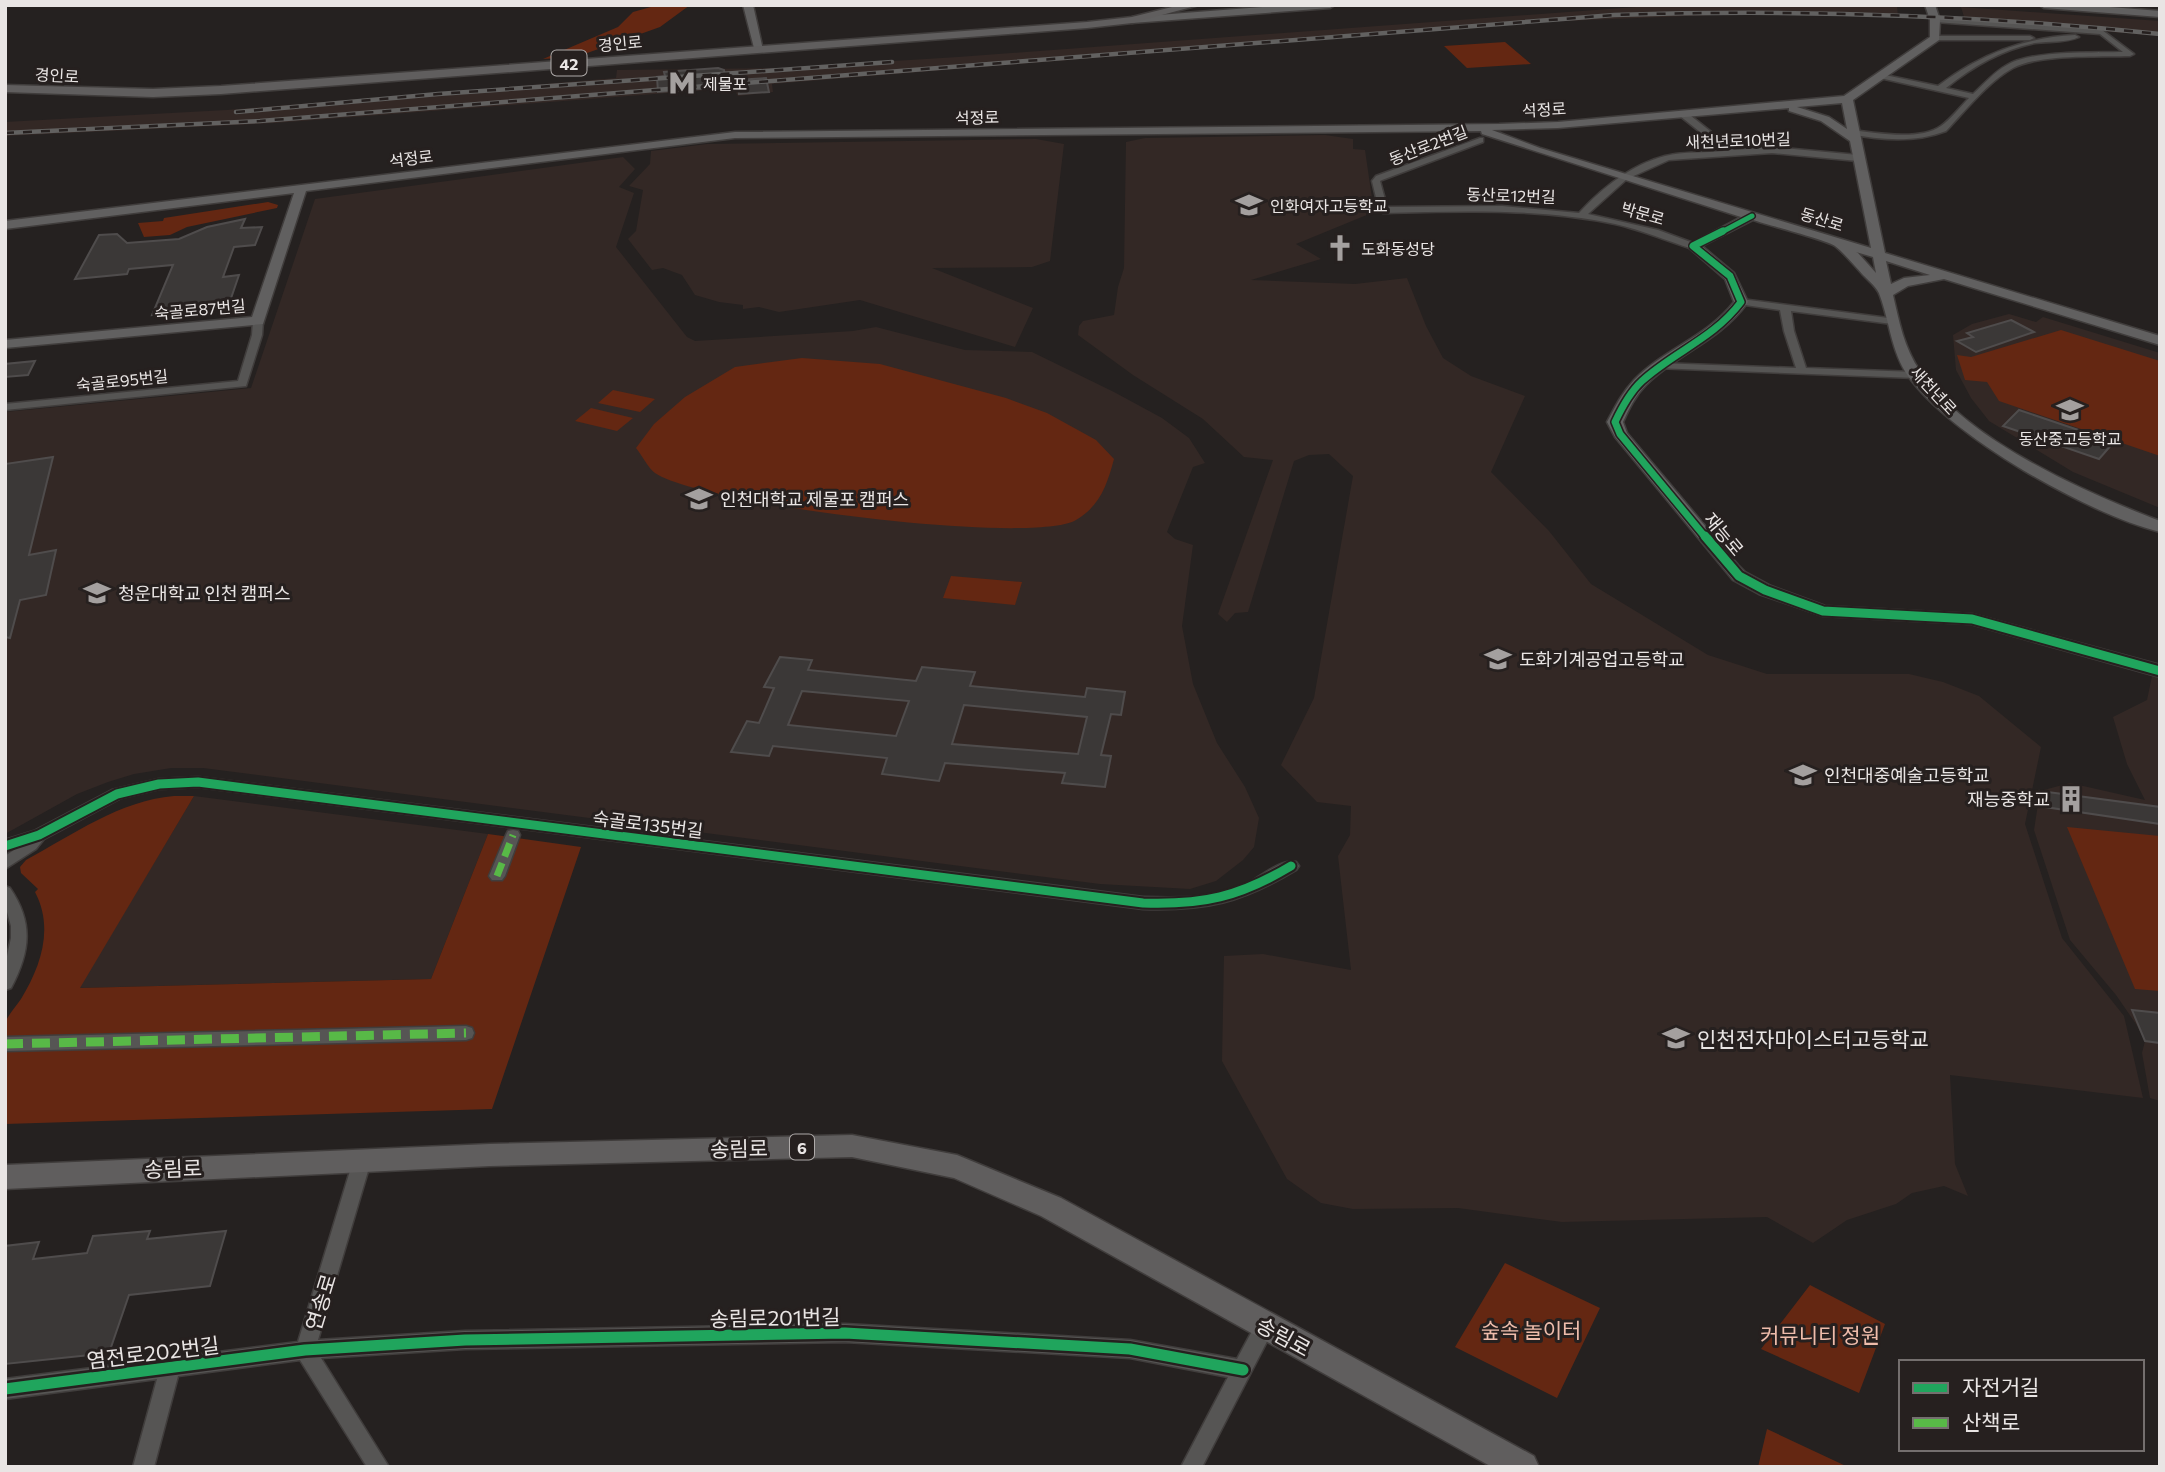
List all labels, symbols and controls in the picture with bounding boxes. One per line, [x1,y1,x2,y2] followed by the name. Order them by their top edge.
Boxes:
[597,32,643,54] street label: 경인로
[552,50,586,76] road number: 42
[34,64,80,86] street label: 경인로
[667,68,697,98] metro station icon: 제물포
[703,74,747,93] place label: 제물포
[1521,98,1567,120] street label: 석정로
[955,107,1000,127] street label: 석정로
[1386,121,1470,169] street label: 동산로2번길
[1685,129,1791,151] street label: 새천년로10번길
[388,146,434,170] street label: 석정로
[1466,184,1556,206] street label: 동산로12번길
[1234,190,1264,220] school or university icon: 인화여자고등학교
[1270,196,1388,215] place label: 인화여자고등학교
[1619,198,1667,228] street label: 박문로
[1798,203,1846,235] street label: 동산로
[1325,233,1355,263] church icon: 도화동성당
[1361,239,1435,258] place label: 도화동성당
[153,296,247,322] street label: 숙골로87번길
[1907,362,1961,418] street label: 새천년로
[75,366,169,394] street label: 숙골로95번길
[2055,395,2085,425] school or university icon: 동산중고등학교
[2018,429,2122,448] place label: 동산중고등학교
[684,484,714,514] school or university icon: 인천대학교 제물포 캠퍼스
[720,488,909,510] place label: 인천대학교 제물포 캠퍼스
[1700,508,1748,560] street label: 재능로
[82,578,112,608] school or university icon: 청운대학교 인천 캠퍼스
[118,582,291,604] place label: 청운대학교 인천 캠퍼스
[1483,644,1513,674] school or university icon: 도화기계공업고등학교
[1519,648,1685,670] place label: 도화기계공업고등학교
[1788,760,1818,790] school or university icon: 인천대중예술고등학교
[1824,764,1990,786] place label: 인천대중예술고등학교
[2056,784,2086,814] building icon: 재능중학교
[1967,788,2050,810] place label: 재능중학교
[592,806,704,842] street label: 숙골로135번길
[1661,1023,1691,1053] school or university icon: 인천전자마이스터고등학교
[1697,1026,1929,1051] place label: 인천전자마이스터고등학교
[790,1134,814,1160] road number: 6
[710,1135,768,1161] street label: 송림로
[144,1154,202,1182] street label: 송림로
[300,1271,340,1333] street label: 연송로
[709,1303,841,1331] street label: 송림로201번길
[1253,1311,1315,1361] street label: 송림로
[1481,1317,1581,1342] park label: 숲속 놀이터
[1760,1322,1880,1347] park label: 커뮤니티 정원
[85,1331,221,1373] street label: 염전로202번길
[1899,1360,2144,1451] legend
[1962,1374,2039,1399] text: 자전거길
[1962,1409,2020,1434] text: 산책로

